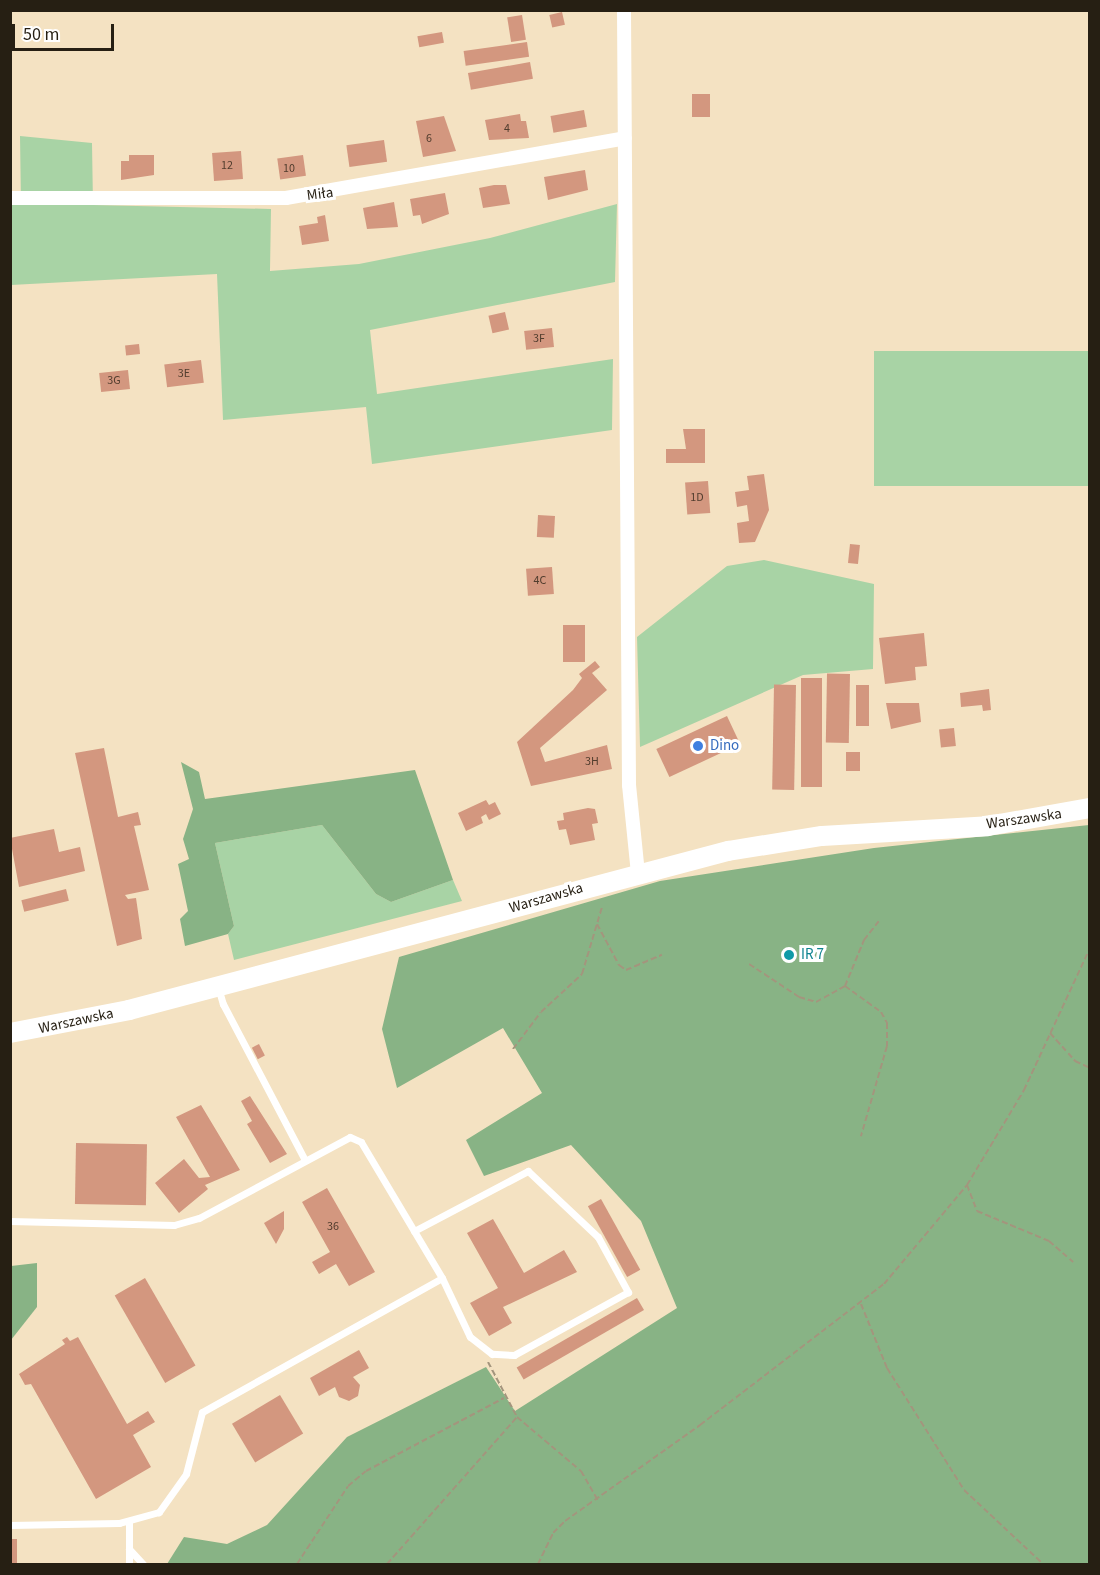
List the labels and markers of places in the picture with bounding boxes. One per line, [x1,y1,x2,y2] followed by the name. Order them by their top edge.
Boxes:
[710,737,739,755] place label: Dino
[691,739,705,753] marker: Dino
[801,946,824,964] place label: IR 7
[782,948,796,962] marker: IR 7

